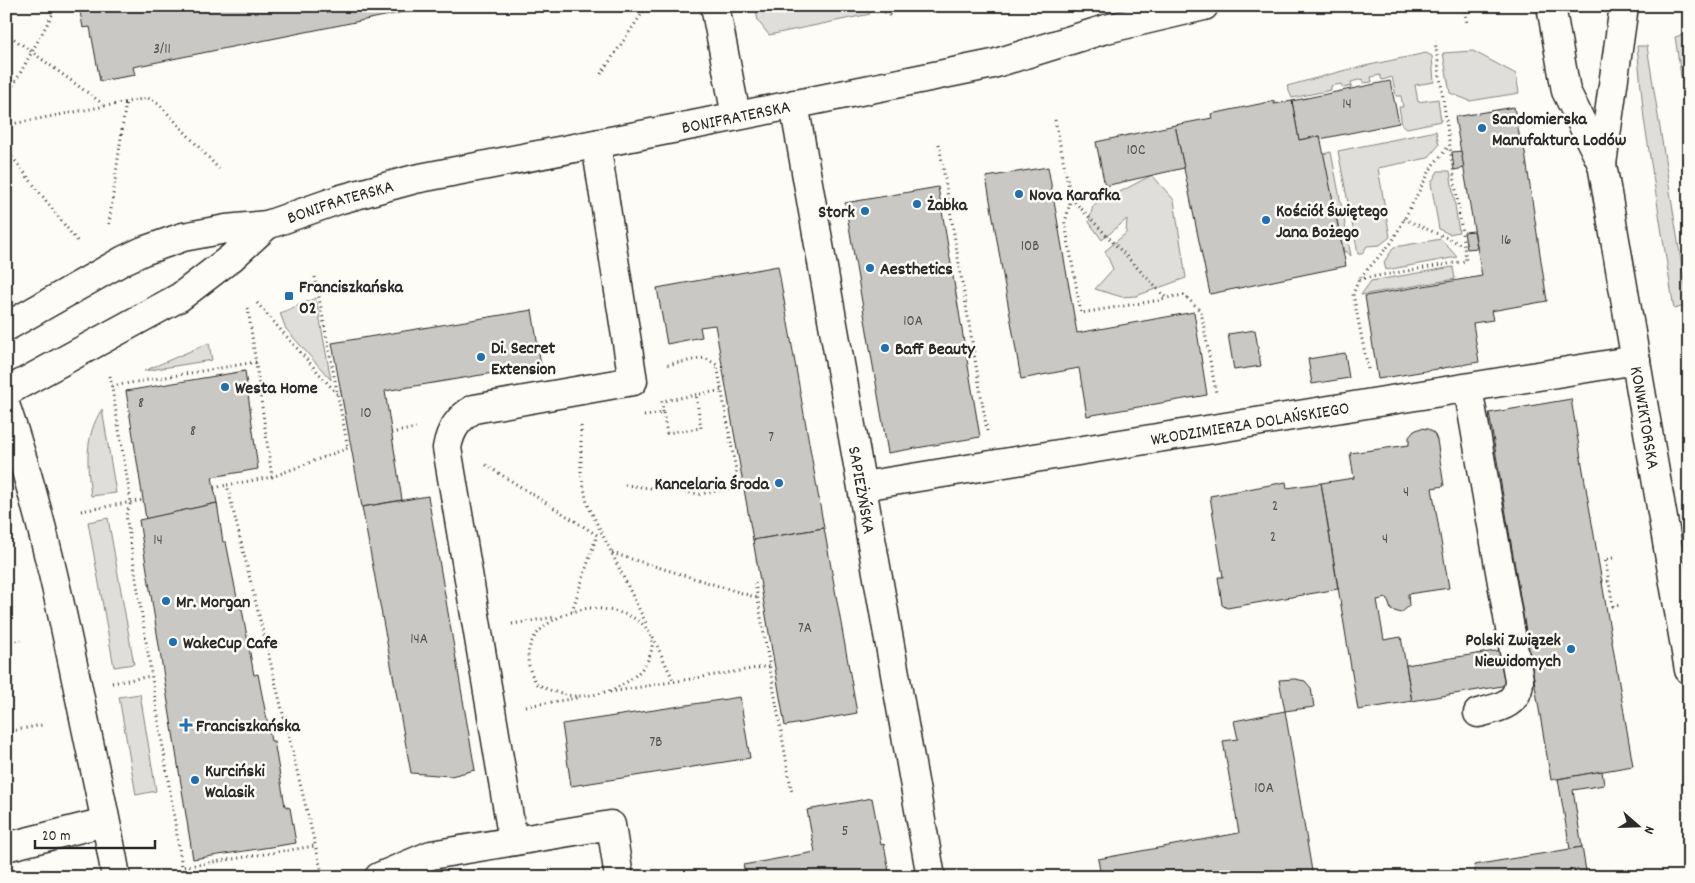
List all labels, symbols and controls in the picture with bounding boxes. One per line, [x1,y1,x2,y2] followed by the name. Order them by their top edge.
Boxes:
[153,39,171,61] house number: 3/11
[1342,94,1352,116] house number: 14
[680,95,793,142] street label: BONIFRATERSKA
[1492,108,1627,154] place label: Sandomierska Manufaktura Lodów
[1476,122,1488,134] marker: Sandomierska Manufaktura Lodów
[1127,140,1145,162] house number: 10C
[284,175,397,232] street label: BONIFRATERSKA
[1029,184,1121,209] place label: Nova Karafka
[1013,188,1025,200] marker: Nova Karafka
[927,194,968,219] place label: Żabka
[911,198,923,210] marker: Żabka
[1276,200,1388,246] place label: Kościół Świętego Jana Bożego
[818,201,856,226] place label: Stork
[859,205,871,217] marker: Stork
[1260,214,1272,226] marker: Kościół Świętego Jana Bożego
[1501,230,1511,252] house number: 16
[1021,236,1039,258] house number: 10B
[880,258,953,283] place label: Aesthetics
[864,262,876,274] marker: Aesthetics
[299,276,404,322] place label: Franciszkańska 02
[283,290,295,302] marker: Franciszkańska 02
[903,311,923,333] house number: 10A
[491,337,556,383] place label: Di. Secret Extension
[895,338,976,363] place label: Baff Beauty
[879,342,891,354] marker: Baff Beauty
[475,351,487,363] marker: Di. Secret Extension
[1622,364,1664,472] street label: KONWIKTORSKA
[235,377,318,402] place label: Westa Home
[219,381,231,393] marker: Westa Home
[138,393,144,415] house number: 8
[1149,397,1351,454] street label: WŁODZIMIERZA DOLAŃSKIEGO
[360,403,372,425] house number: 10
[190,421,196,443] house number: 8
[768,427,774,449] house number: 7
[840,444,880,537] street label: SAPIEŻYŃSKA
[655,473,770,498] place label: Kancelaria Środa
[773,477,785,489] marker: Kancelaria Środa
[1403,482,1409,504] house number: 4
[1272,496,1278,518] house number: 2
[1270,527,1276,549] house number: 2
[1382,529,1388,551] house number: 4
[153,530,163,552] house number: 14
[176,591,250,616] place label: Mr. Morgan
[160,595,172,607] marker: Mr. Morgan
[798,618,812,640] house number: 7A
[410,629,428,651] house number: 14A
[1465,629,1562,675] place label: Polski Związek Niewidomych
[183,632,278,657] place label: WakeCup Cafe
[167,636,179,648] marker: WakeCup Cafe
[1565,643,1577,655] marker: Polski Związek Niewidomych
[196,715,301,740] place label: Franciszkańska
[180,719,192,731] marker: Franciszkańska
[650,732,662,754] house number: 7B
[205,760,266,806] place label: Kurciński Walasik
[189,774,201,786] marker: Kurciński Walasik
[1254,778,1274,800] house number: 10A
[1612,800,1662,850] north arrow
[35,818,155,850] scale bar
[842,821,849,843] house number: 5
[1638,823,1659,837] text: N
[42,826,70,848] text: 20 m

